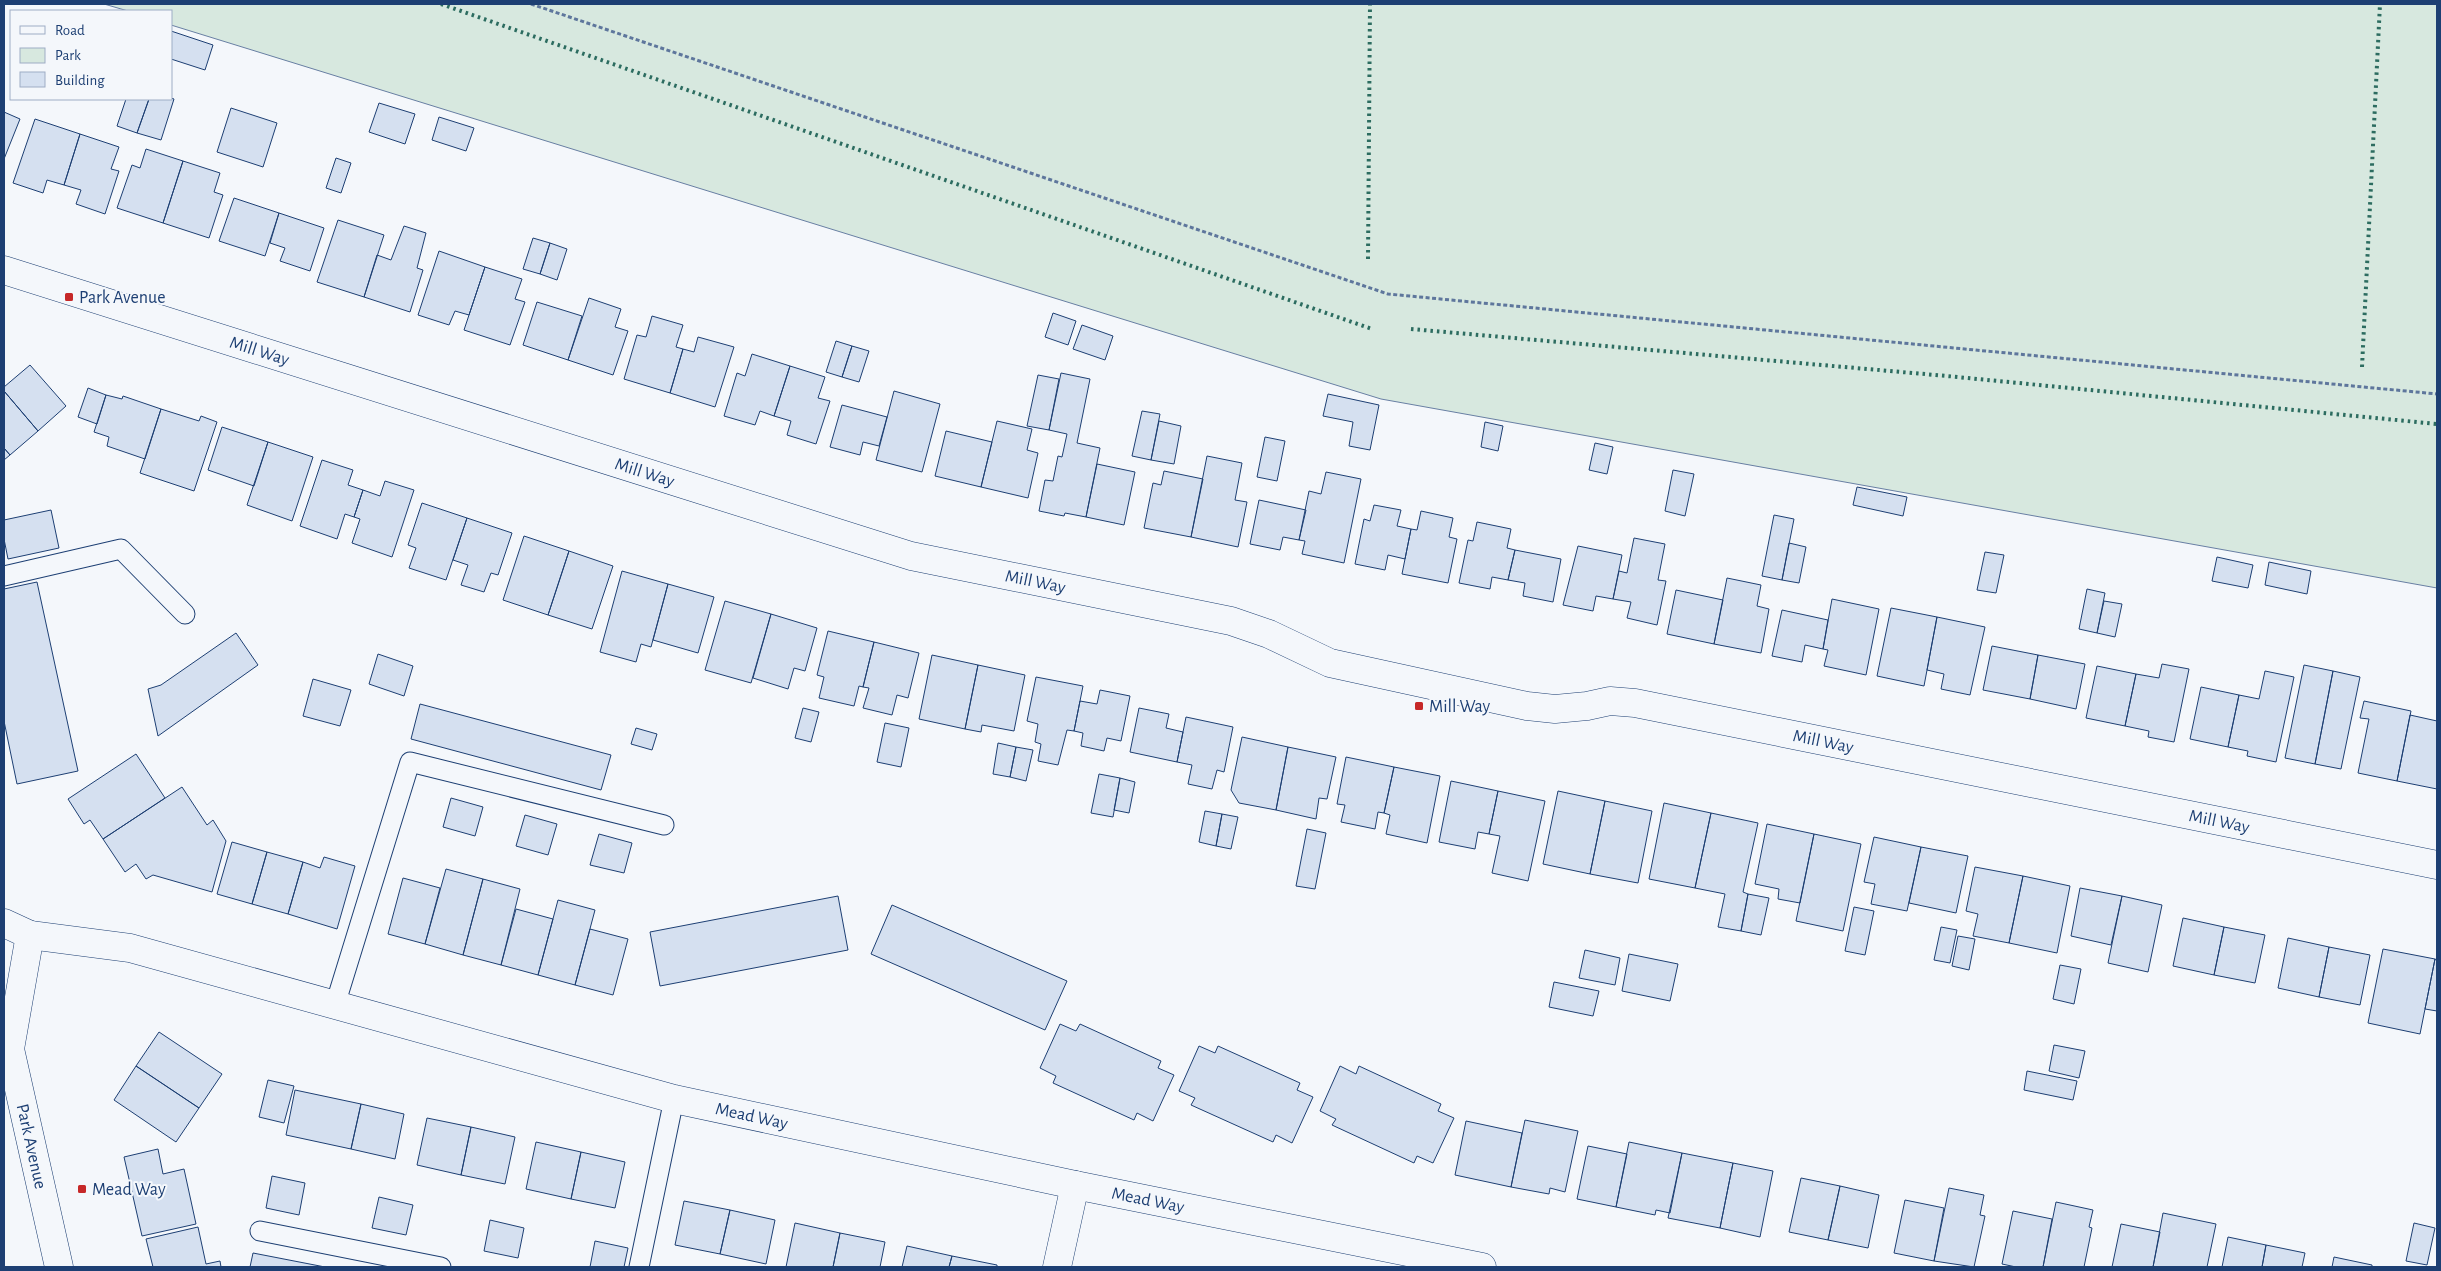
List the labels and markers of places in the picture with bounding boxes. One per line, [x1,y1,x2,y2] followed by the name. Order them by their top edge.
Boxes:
[79,289,166,307] place label: Park Avenue
[63,291,75,303] marker: Park Avenue
[1429,698,1491,716] place label: Mill Way
[1413,700,1425,712] marker: Mill Way
[92,1181,166,1199] place label: Mead Way
[76,1183,88,1195] marker: Mead Way

